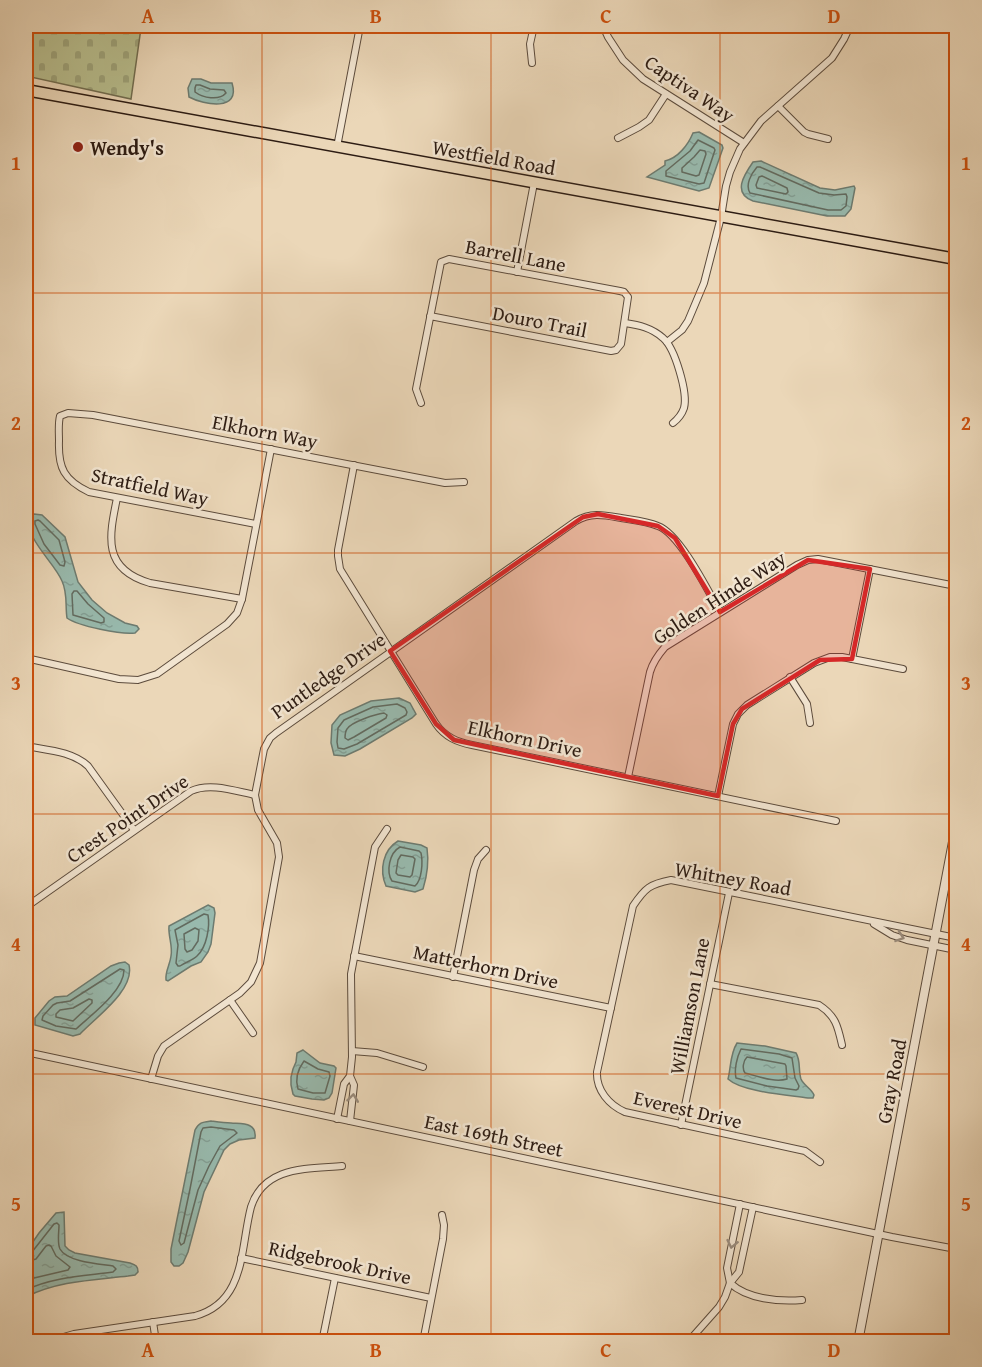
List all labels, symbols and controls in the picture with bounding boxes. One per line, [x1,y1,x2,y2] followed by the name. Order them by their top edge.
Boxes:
[142,1,155,30] text: A
[370,1,382,30] text: B
[600,1,612,30] text: C
[827,1,841,30] text: D
[639,47,741,129] street label: Captiva Way
[430,132,558,182] street label: Westfield Road
[90,133,164,162] place label: Wendy's
[71,140,85,154] marker: Wendy's
[11,148,21,177] text: 1
[961,148,971,177] text: 1
[463,231,569,279] street label: Barrell Lane
[490,298,590,344] street label: Douro Trail
[210,407,320,455] street label: Elkhorn Way
[11,408,21,437] text: 2
[961,408,971,437] text: 2
[89,459,211,513] street label: Stratfield Way
[647,543,791,651] street label: Golden Hinde Way
[265,625,391,725] street label: Puntledge Drive
[11,668,21,697] text: 3
[961,668,971,697] text: 3
[465,712,585,764] street label: Elkhorn Drive
[60,766,194,870] street label: Crest Point Drive
[673,853,794,903] street label: Whitney Road
[11,929,21,958] text: 4
[894,929,904,942] one-way arrow
[961,929,971,958] text: 4
[662,935,716,1077] street label: Williamson Lane
[411,936,561,996] street label: Matterhorn Drive
[869,1036,913,1126] street label: Gray Road
[631,1082,745,1136] street label: Everest Drive
[346,1094,358,1103] one-way arrow
[422,1106,566,1164] street label: East 169th Street
[11,1189,21,1218] text: 5
[961,1189,971,1218] text: 5
[266,1233,414,1291] street label: Ridgebrook Drive
[726,1239,739,1249] one-way arrow
[142,1335,155,1364] text: A
[370,1335,382,1364] text: B
[600,1335,612,1364] text: C
[827,1335,841,1364] text: D

